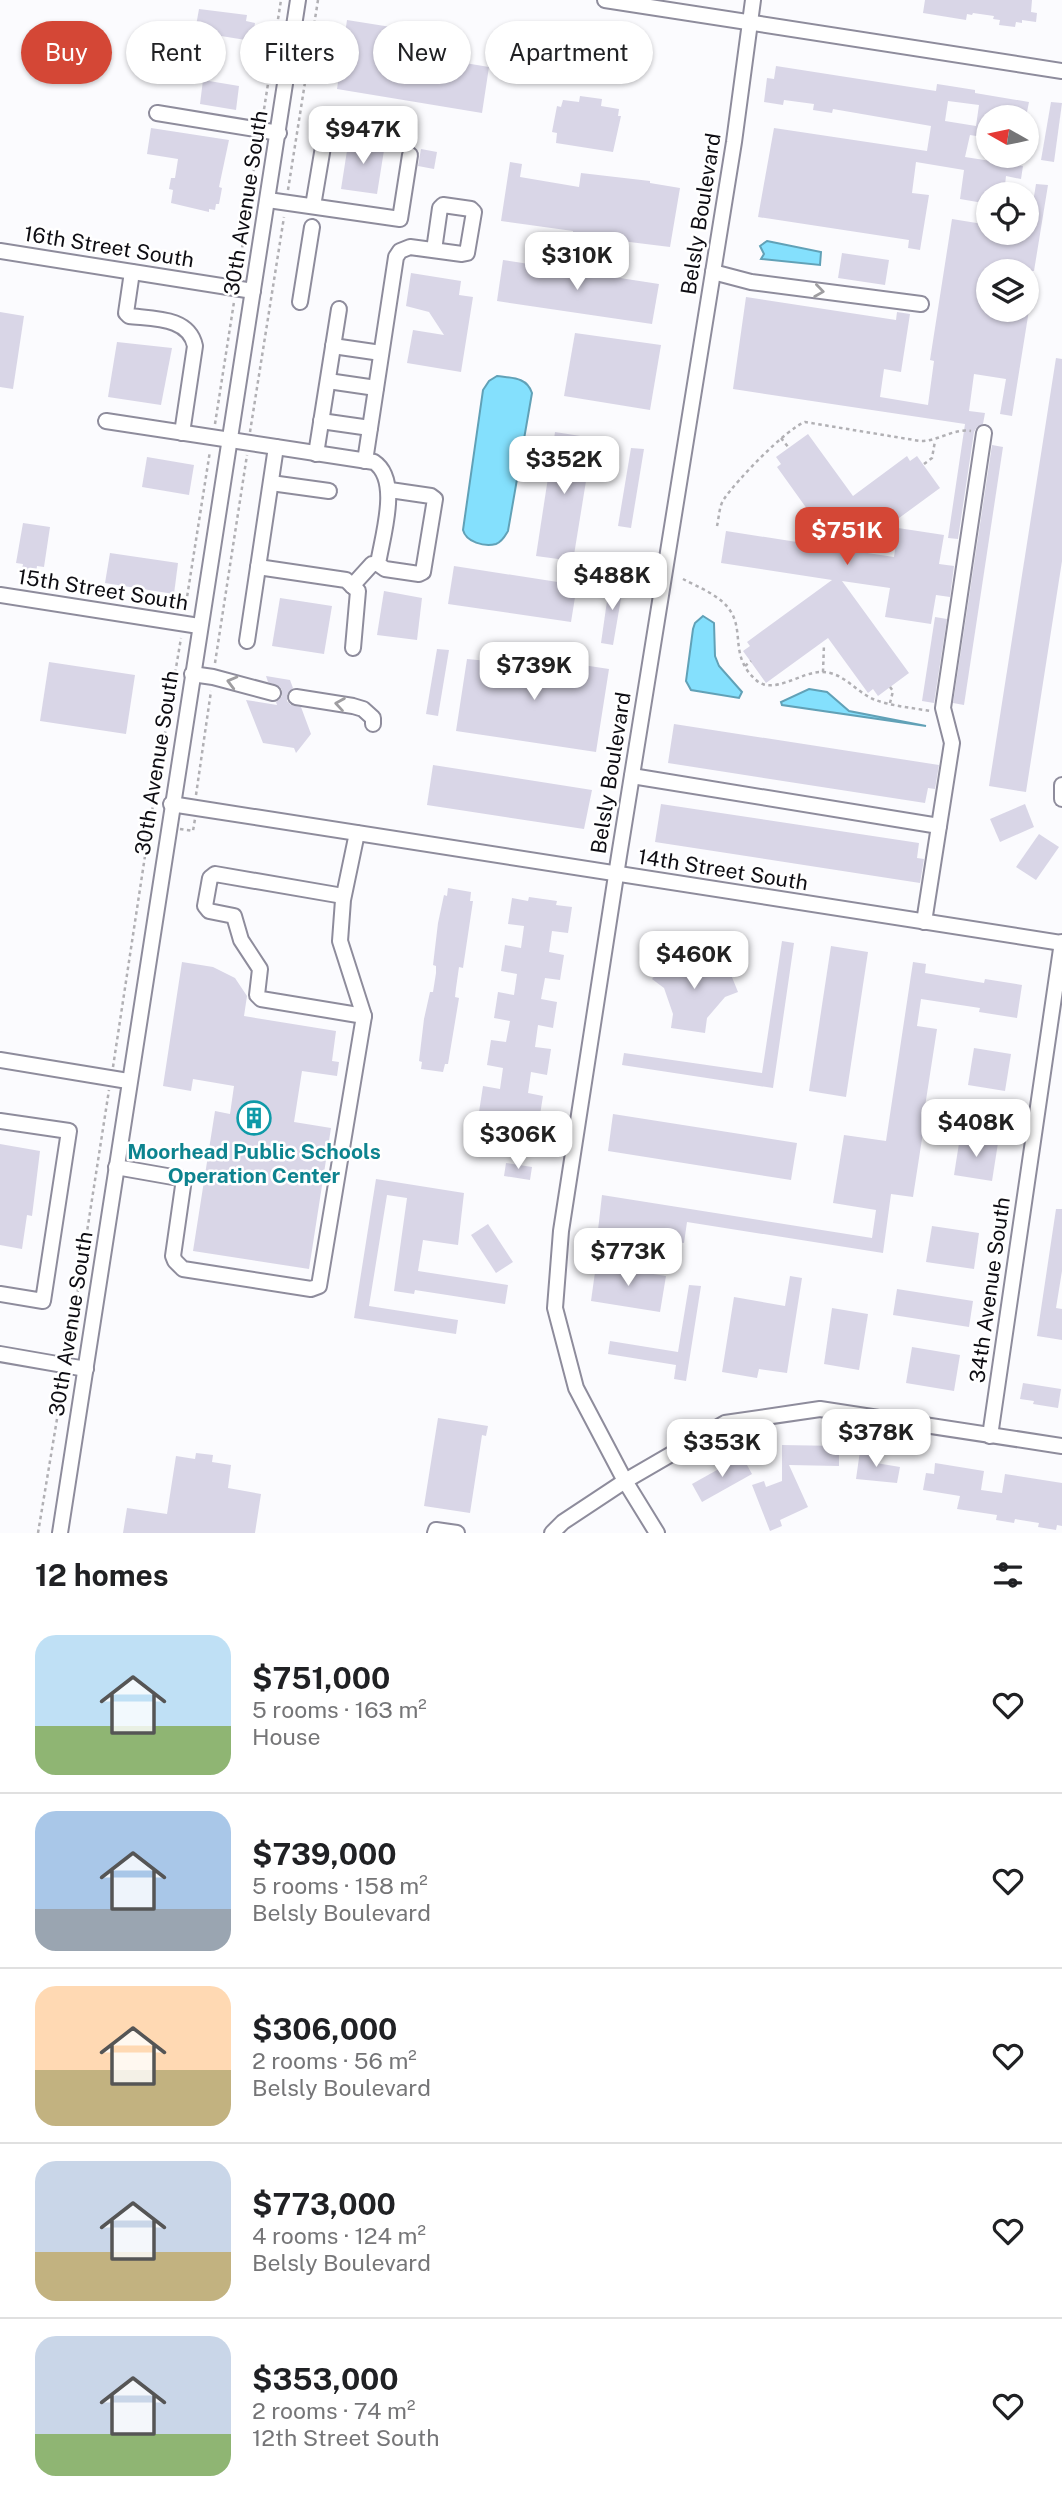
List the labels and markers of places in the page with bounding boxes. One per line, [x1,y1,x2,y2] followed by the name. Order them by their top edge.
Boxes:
[314,106,412,166] pin: $947K
[528,232,626,292] pin: $310K
[515,436,613,496] pin: $352K
[798,508,896,567] pin: $751K
[563,552,661,612] pin: $488K
[485,642,583,702] pin: $739K
[645,932,743,991] pin: $460K
[235,1099,273,1137] building icon: Moorhead Public Schools Operation Center
[927,1100,1025,1159] pin: $408K
[469,1112,567,1171] pin: $306K
[127,1139,381,1188] place label: Moorhead Public Schools Operation Center
[579,1228,677,1288] pin: $773K
[827,1410,925,1469] pin: $378K
[673,1420,771,1479] pin: $353K

